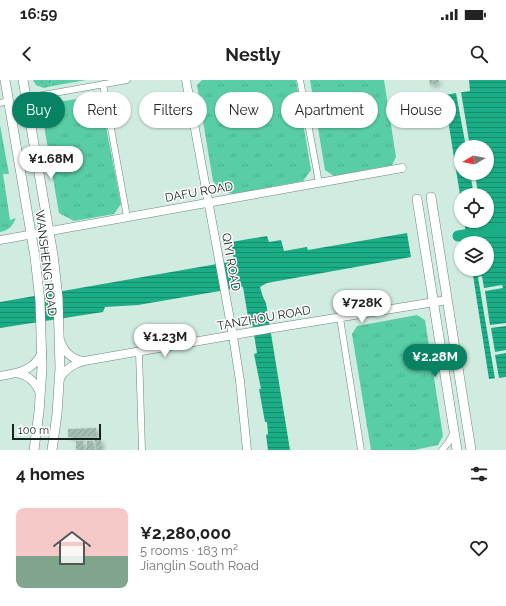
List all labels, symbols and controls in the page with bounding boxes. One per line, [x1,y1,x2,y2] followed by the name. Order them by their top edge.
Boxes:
[20,5,57,23] text: 16:59
[16,43,38,65] icon: back
[468,43,490,65] icon: search
[225,44,281,65] text: Nestly
[12,92,65,128] chip: Buy
[73,92,131,128] chip: Rent
[139,92,207,128] chip: Filters
[215,92,273,128] chip: New
[281,92,378,128] chip: Apartment
[386,92,456,128] chip: House
[454,140,494,180] north arrow
[454,140,494,276] map controls
[18,146,84,180] pin: ¥1.68M
[28,151,74,166] text: ¥1.68M
[164,179,235,205] street label: DAFU ROAD
[454,188,494,228] button: locate
[33,209,60,317] street label: WANSHENG ROAD
[219,232,243,293] street label: QIYI ROAD
[454,236,494,276] button: layers
[334,290,390,324] pin: ¥728K
[342,295,382,310] text: ¥728K
[216,303,312,333] street label: TANZHOU ROAD
[132,324,198,358] pin: ¥1.23M
[143,329,187,344] text: ¥1.23M
[402,344,468,378] pin: ¥2.28M
[412,349,458,364] text: ¥2.28M
[12,422,101,441] scale bar
[18,424,49,437] text: 100 m
[468,463,490,485] icon: filters
[16,464,85,484] text: 4 homes
[140,523,231,543] text: ¥2,280,000
[48,524,96,572] icon: home
[468,537,490,559] icon: heart
[140,543,238,558] text: 5 rooms · 183 m²
[140,558,259,573] text: Jianglin South Road

